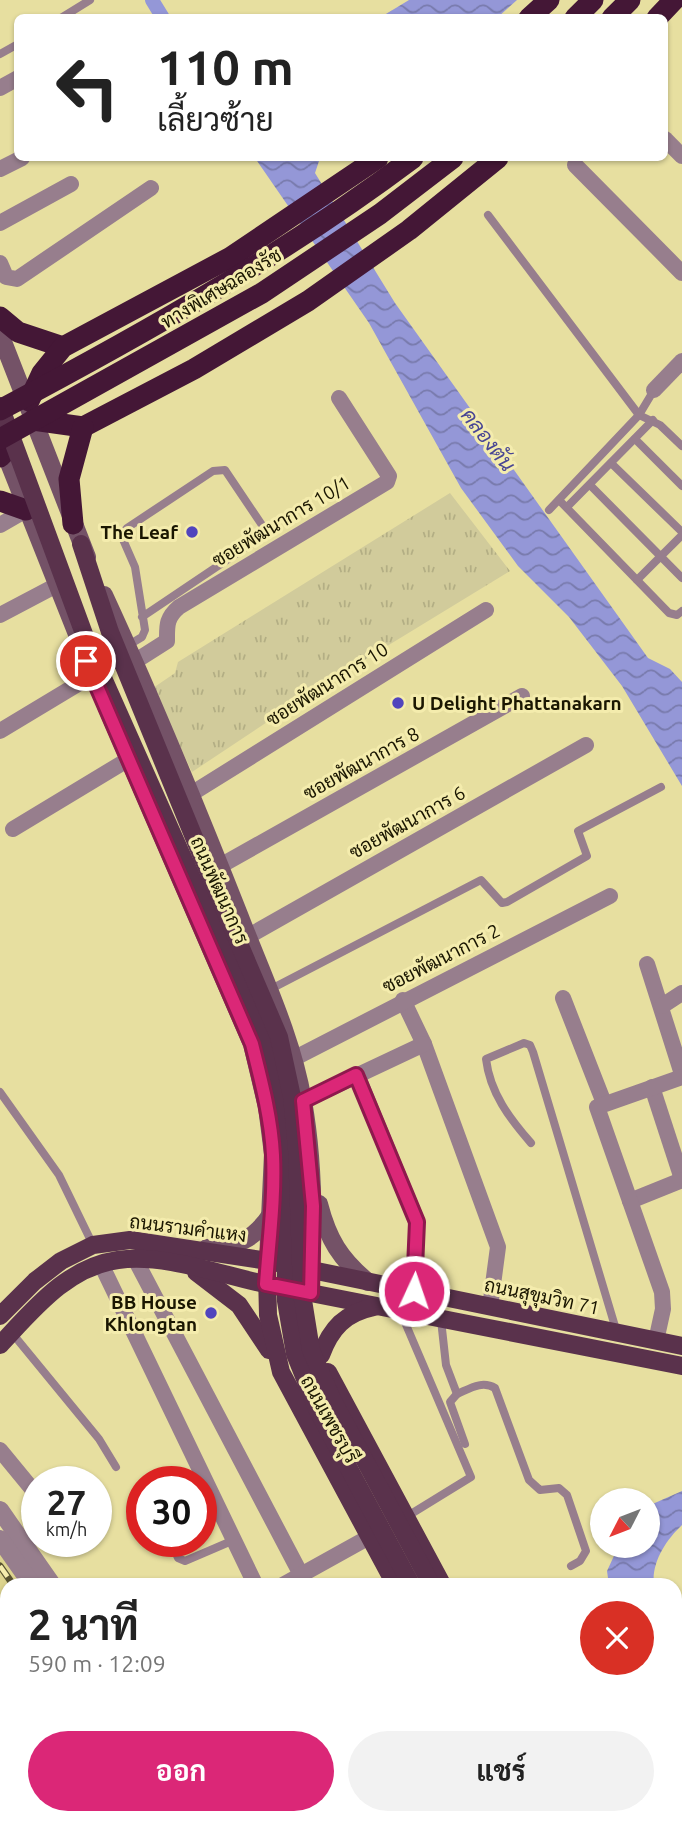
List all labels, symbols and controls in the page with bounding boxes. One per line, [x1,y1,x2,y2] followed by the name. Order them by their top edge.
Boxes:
[157,39,294,94] text: 110 m
[42,42,133,133] icon: left
[157,101,274,137] text: เลี้ยวซ้าย
[157,243,285,333] street label: ทางพิเศษฉลองรัช
[457,403,521,476] water label: คลองตัน
[208,471,354,571] street label: ซอยพัฒนาการ 10/1
[100,521,178,543] place label: The Leaf
[184,524,200,540] marker: The Leaf
[56,631,116,691] pin
[262,638,392,730] street label: ซอยพัฒนาการ 10
[67,642,105,680] icon: arrive
[412,692,622,714] place label: U Delight Phattanakarn
[390,695,406,711] marker: U Delight Phattanakarn
[299,722,423,804] street label: ซอยพัฒนาการ 8
[345,781,469,863] street label: ซอยพัฒนาการ 6
[186,833,254,947] street label: ถนนพัฒนาการ
[379,919,503,997] street label: ซอยพัฒนาการ 2
[128,1210,248,1246] street label: ถนนรามคำแหง
[377,1254,451,1328] position arrow
[482,1273,602,1321] street label: ถนนสุขุมวิท 71
[104,1291,197,1335] place label: BB House Khlongtan
[203,1305,219,1321] marker: BB House Khlongtan
[295,1371,364,1468] street label: ถนนเพชรบุรี
[126,1466,217,1557] speed limit sign: 30
[47,1482,86,1522] text: 27
[590,1488,660,1558] north arrow
[590,1488,660,1558] map controls
[46,1519,87,1539] text: km/h
[28,1601,139,1648] text: 2 นาที
[580,1601,654,1675] button: close
[28,1651,166,1676] text: 590 m · 12:09
[28,1731,334,1811] button: ออก
[348,1731,654,1811] button: แชร์

